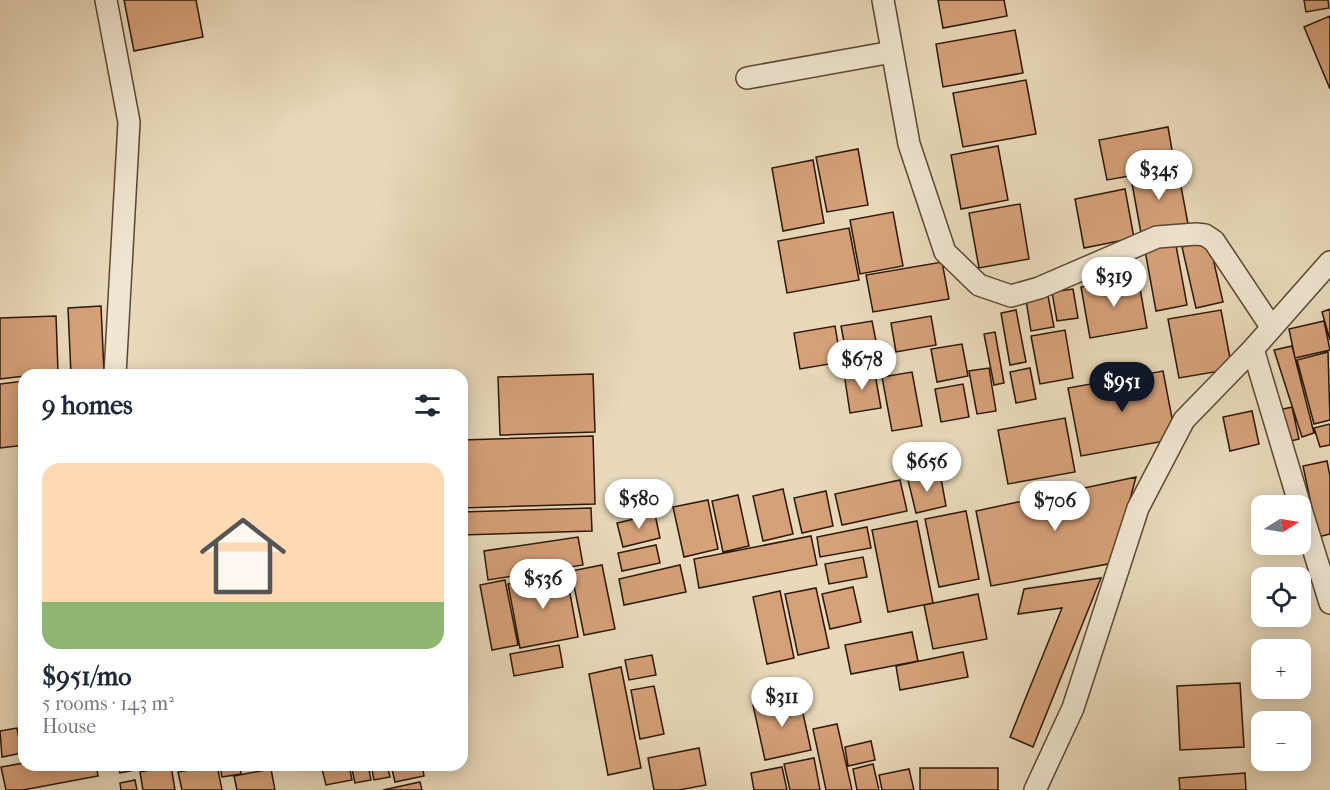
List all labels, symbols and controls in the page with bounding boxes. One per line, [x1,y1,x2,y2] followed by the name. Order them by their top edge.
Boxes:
[1123,150,1195,201] pin: $345
[1139,158,1179,181] text: $345
[1078,257,1150,308] pin: $319
[1096,265,1132,288] text: $319
[826,340,898,391] pin: $678
[841,348,883,371] text: $678
[1086,362,1158,413] pin: $951
[1103,370,1141,393] text: $951
[411,389,444,422] icon: filters
[42,390,133,421] text: 9 homes
[891,442,963,493] pin: $656
[906,450,948,473] text: $656
[603,479,675,530] pin: $580
[1019,481,1091,532] pin: $706
[619,487,659,510] text: $580
[1034,489,1076,512] text: $706
[1251,495,1311,555] north arrow
[1251,495,1311,771] map controls
[189,502,297,610] icon: home
[507,559,579,610] pin: $536
[524,567,562,590] text: $536
[1251,567,1311,627] button: locate
[1251,639,1311,699] button: +
[42,661,132,692] text: $951/mo
[746,677,818,728] pin: $311
[765,685,799,708] text: $311
[42,692,174,715] text: 5 rooms · 143 m²
[1251,711,1311,771] button: −
[42,715,96,738] text: House

